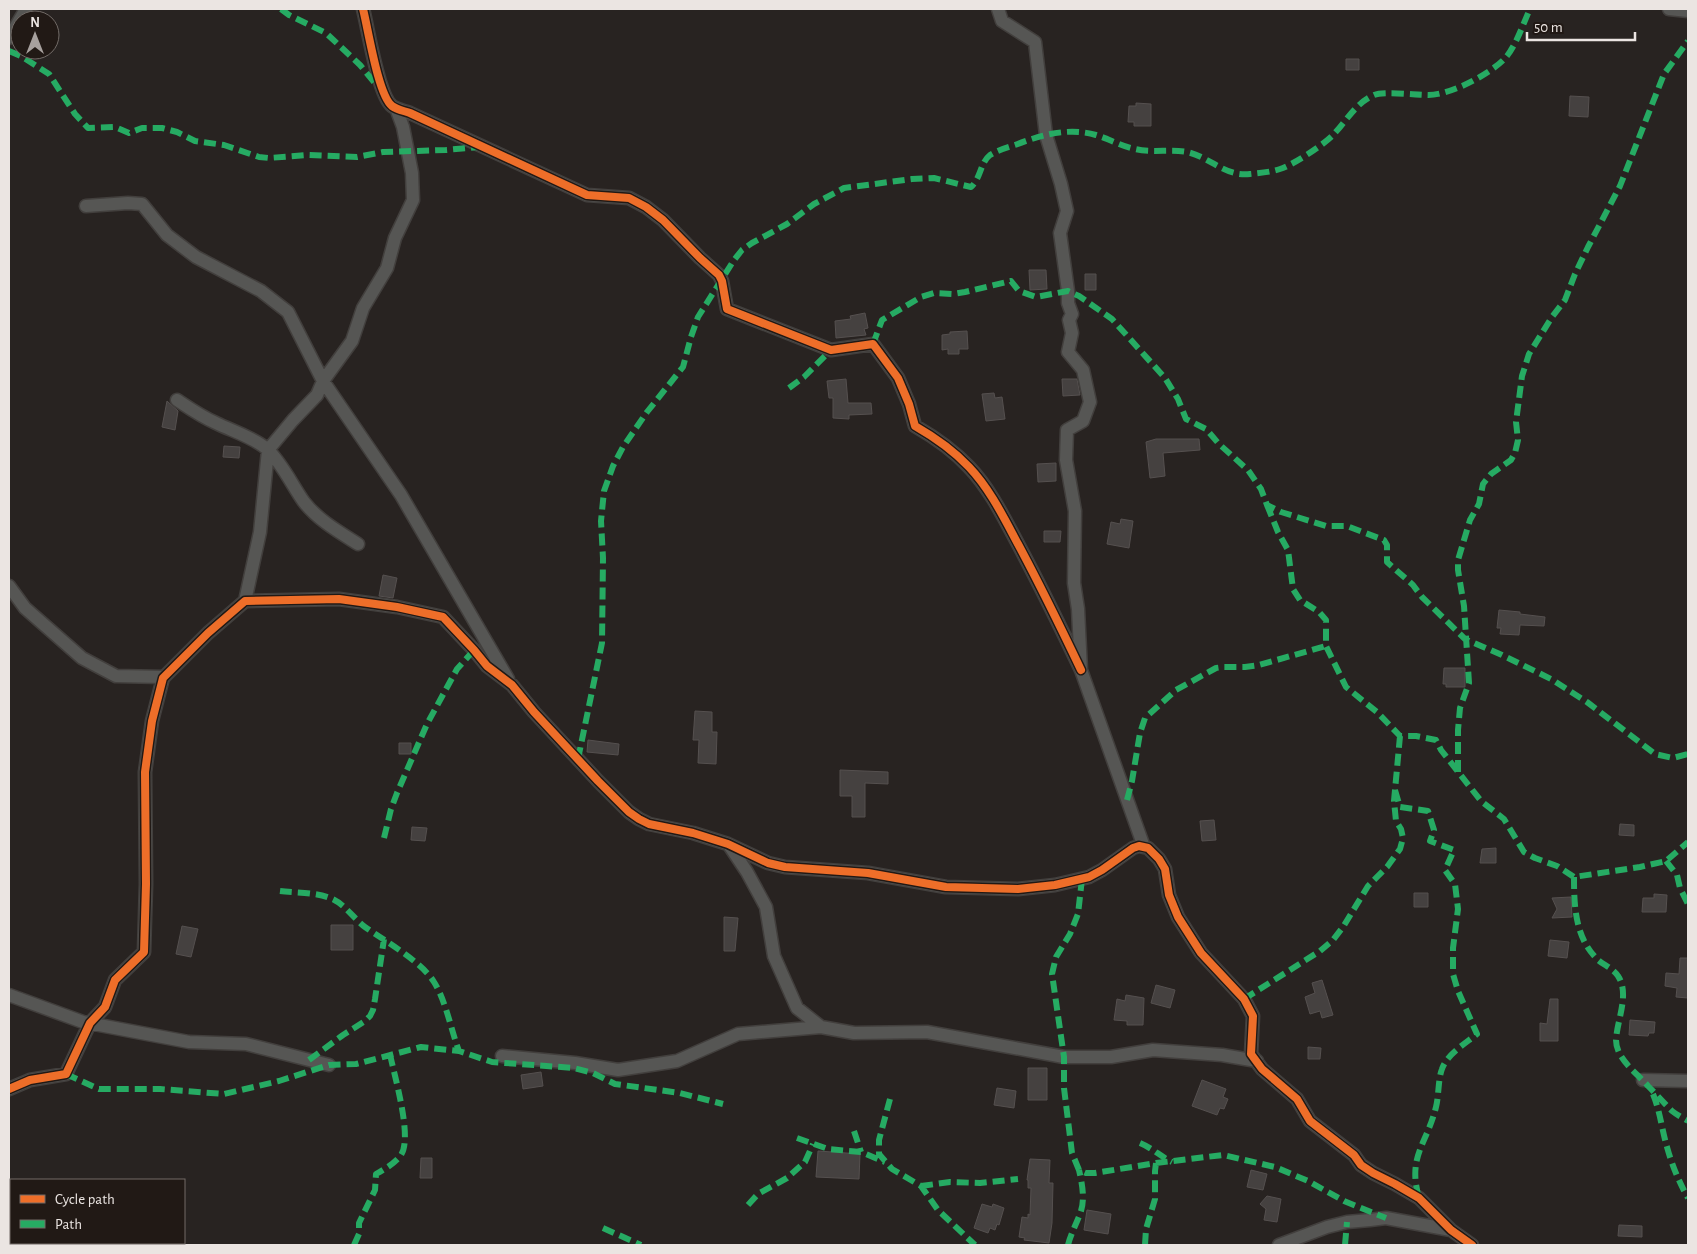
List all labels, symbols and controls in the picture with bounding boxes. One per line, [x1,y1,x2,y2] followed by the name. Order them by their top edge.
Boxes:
[10,10,60,60] north arrow
[1527,10,1634,42] scale bar
[30,16,40,30] text: N
[1534,20,1563,35] text: 50 m
[10,1179,185,1244] legend
[55,1192,115,1207] text: Cycle path
[55,1217,82,1232] text: Path

